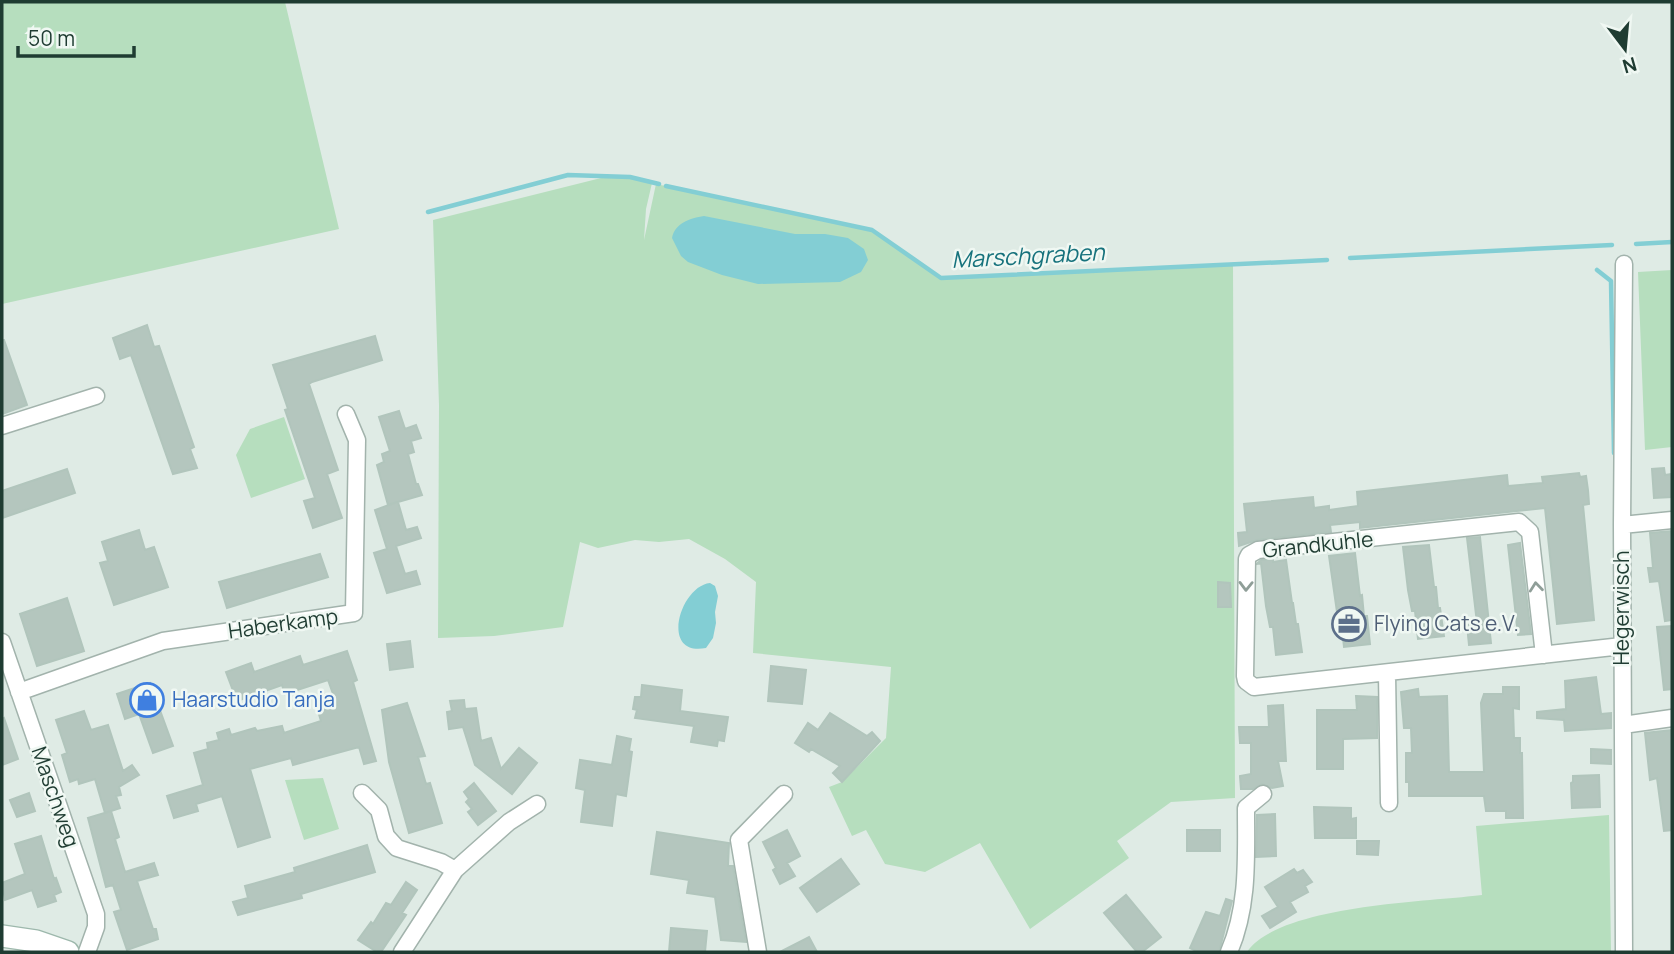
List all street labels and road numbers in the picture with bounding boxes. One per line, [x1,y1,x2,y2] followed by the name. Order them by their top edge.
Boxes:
[1261,524,1375,564] street label: Grandkuhle
[1607,550,1635,666] street label: Hegerwisch
[226,601,340,645] street label: Haberkamp
[26,743,86,851] street label: Maschweg

